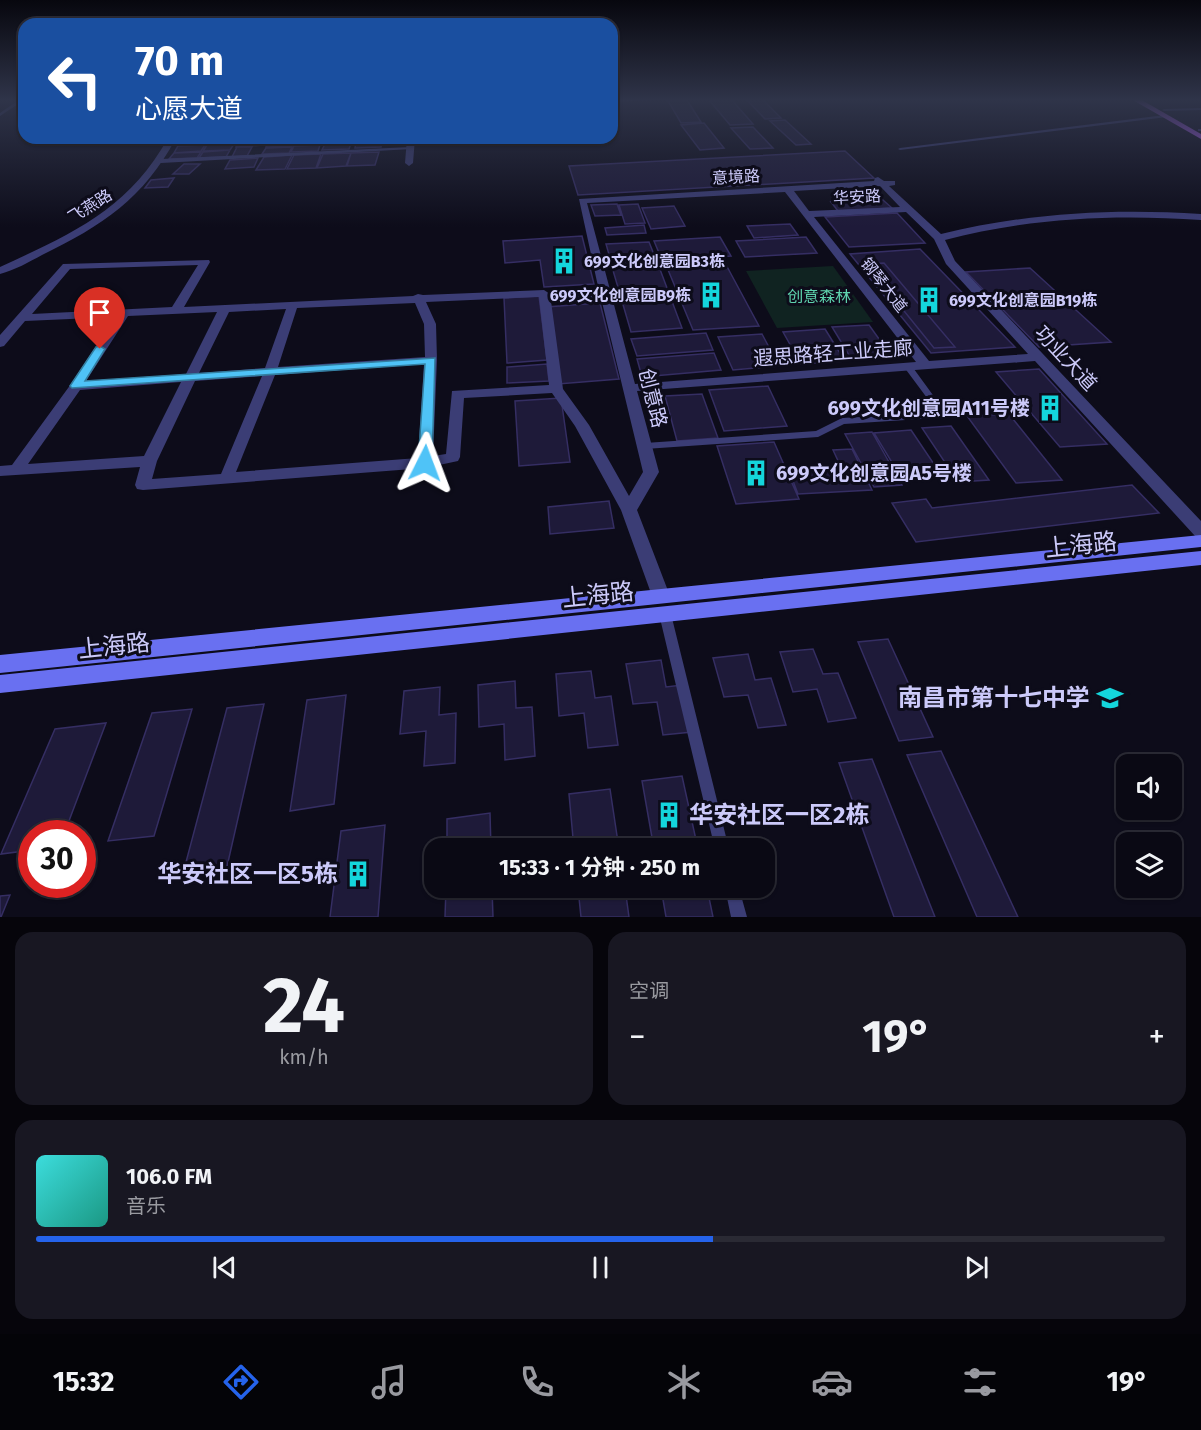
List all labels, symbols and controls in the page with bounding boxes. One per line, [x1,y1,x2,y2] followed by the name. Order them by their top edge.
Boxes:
[135,36,224,86] text: 70 m
[36,42,114,120] icon: left
[135,93,243,125] text: 心愿大道
[712,166,760,188] street label: 意境路
[65,185,115,227] street label: 飞燕路
[833,186,881,208] street label: 华安路
[549,246,579,276] building icon: 699文化创意园B3栋
[584,252,725,271] place label: 699文化创意园B3栋
[857,254,911,316] street label: 钢琴大道
[696,280,726,310] building icon: 699文化创意园B9栋
[914,285,944,315] building icon: 699文化创意园B19栋
[550,286,691,305] place label: 699文化创意园B9栋
[74,287,125,349] pin
[787,287,851,306] park label: 创意森林
[949,291,1097,310] place label: 699文化创意园B19栋
[83,296,116,329] icon: arrive
[1030,321,1102,395] street label: 功业大道
[752,335,914,371] street label: 遐思路轻工业走廊
[634,366,672,430] street label: 创意路
[1035,393,1065,423] building icon: 699文化创意园A11号楼
[828,396,1030,420] place label: 699文化创意园A11号楼
[393,431,457,495] position arrow
[741,458,771,488] building icon: 699文化创意园A5号楼
[776,461,972,485] place label: 699文化创意园A5号楼
[1044,527,1118,563] street label: 上海路
[561,577,635,613] street label: 上海路
[77,628,151,664] street label: 上海路
[1095,683,1125,713] school or university icon: 南昌市第十七中学
[898,684,1090,712] place label: 南昌市第十七中学
[1116,754,1182,898] map controls
[1116,754,1182,820] button: sound
[654,800,684,830] building icon: 华安社区一区2栋
[689,801,869,829] place label: 华安社区一区2栋
[18,820,96,898] speed limit sign: 30
[1116,832,1182,898] button: layers
[499,854,700,881] text: 15:33 · 1 分钟 · 250 m
[343,859,373,889] building icon: 华安社区一区5栋
[157,860,338,888] place label: 华安社区一区5栋
[263,959,345,1053] text: 24
[629,979,669,1003] text: 空调
[862,1010,932,1064] text: 19°
[629,1017,646,1057] text: −
[1149,1017,1165,1057] text: +
[279,1045,329,1069] text: km/h
[126,1163,212,1190] text: 106.0 FM
[126,1194,166,1218] text: 音乐
[208,1251,241,1284] icon: previous
[584,1251,617,1284] icon: pause
[960,1251,993,1284] icon: next
[220,1361,262,1403] icon: directions
[368,1361,410,1403] icon: music
[516,1361,558,1403] icon: phone
[663,1361,705,1403] icon: climate
[811,1361,853,1403] icon: car
[959,1361,1001,1403] icon: filters
[53,1366,115,1398] text: 15:32
[1106,1366,1148,1398] text: 19°

